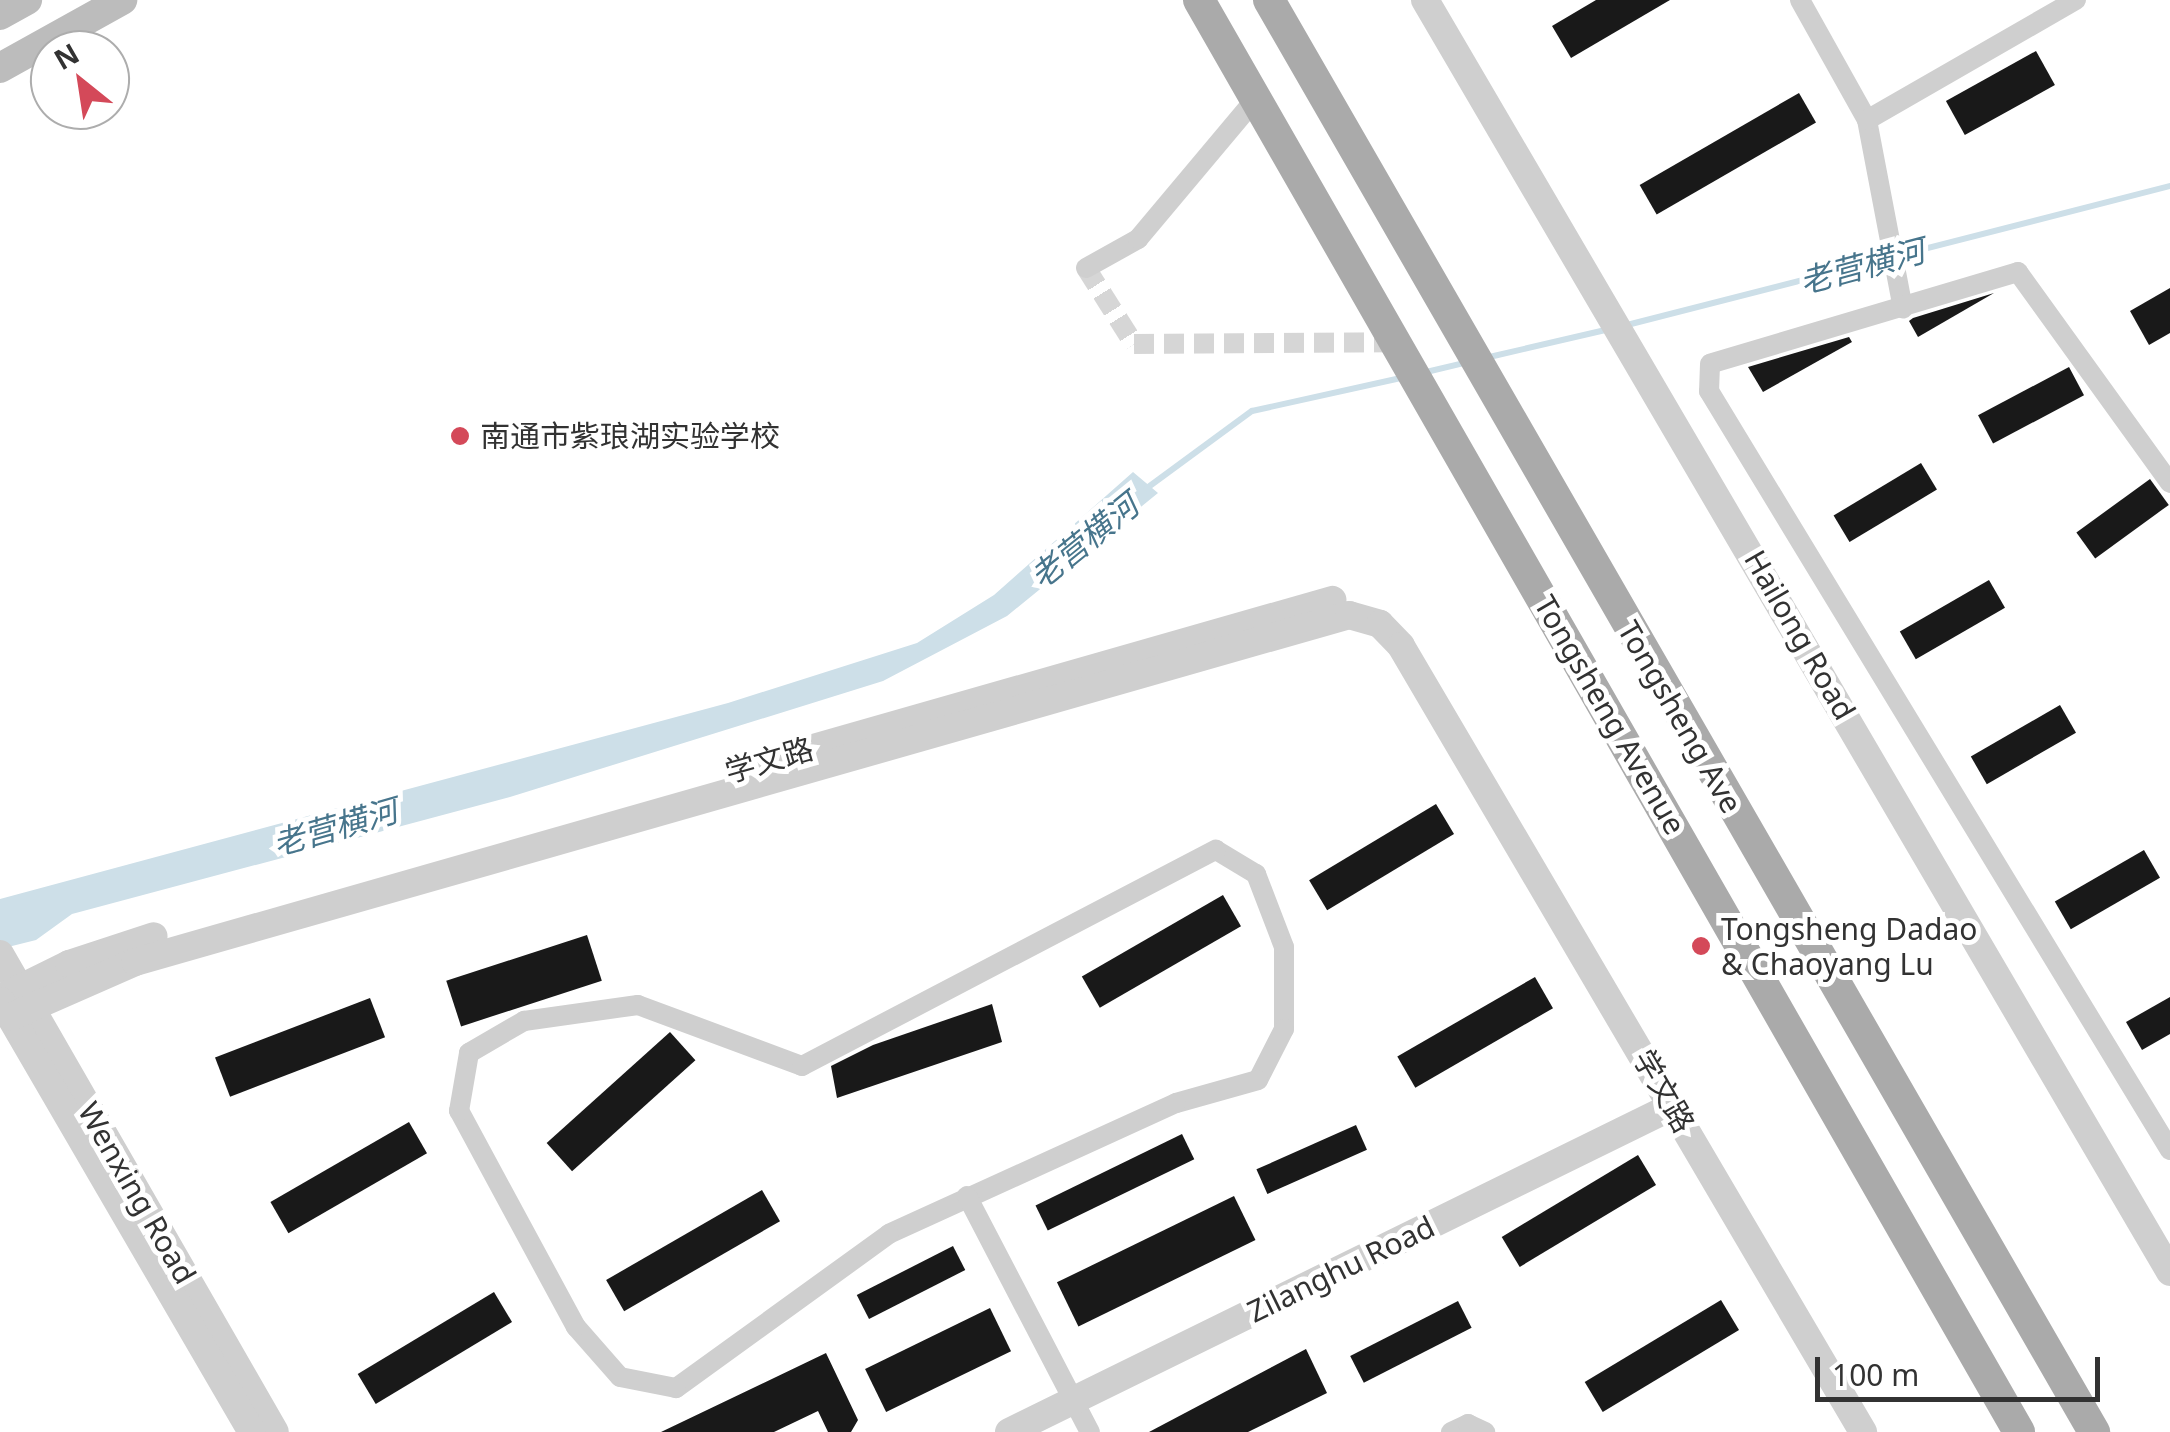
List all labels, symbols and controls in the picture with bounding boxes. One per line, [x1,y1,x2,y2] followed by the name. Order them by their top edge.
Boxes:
[30,30,130,130] north arrow
[47,34,85,78] text: N
[1795,231,1929,301] water label: 老营横河
[480,418,780,454] place label: 南通市紫琅湖实验学校
[449,425,471,447] marker: 南通市紫琅湖实验学校
[1022,486,1146,596] water label: 老营横河
[1737,544,1863,726] street label: Hailong Road
[1527,589,1693,841] street label: Tongsheng Avenue
[1610,615,1750,819] street label: Tongsheng Ave
[721,730,817,790] street label: 学文路
[268,791,402,863] water label: 老营横河
[1721,911,1977,982] place label: Tongsheng Dadao & Chaoyang Lu
[1690,935,1712,957] marker: Tongsheng Dadao & Chaoyang Lu
[1626,1043,1702,1139] street label: 学文路
[71,1096,203,1290] street label: Wenxing Road
[1242,1208,1440,1330] street label: Zilanghu Road
[1820,1337,2105,1399] scale bar
[1832,1354,1919,1395] text: 100 m

